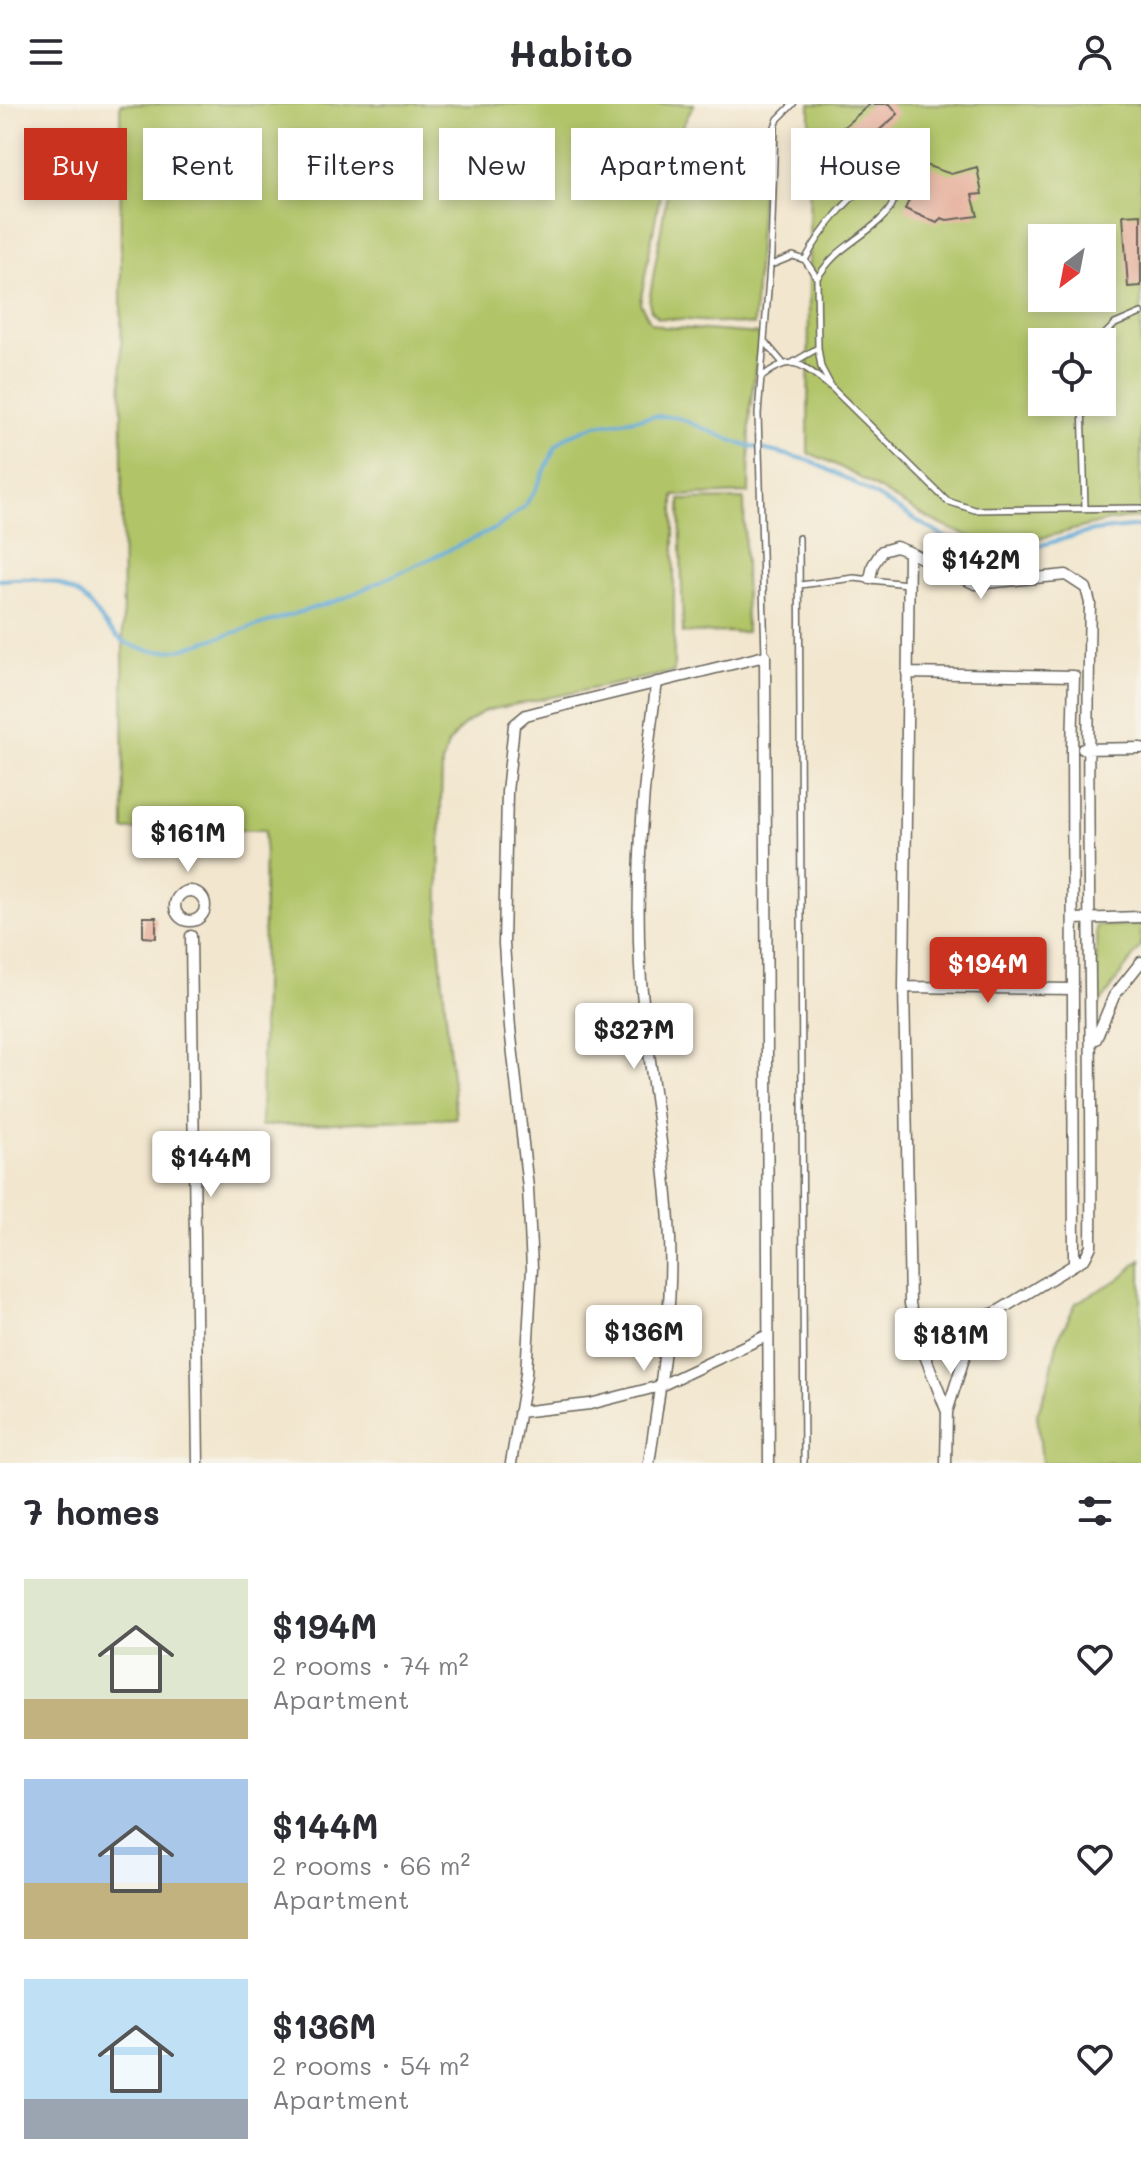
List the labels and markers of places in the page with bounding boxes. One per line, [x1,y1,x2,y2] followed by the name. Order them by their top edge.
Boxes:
[925,533,1037,601] pin: $142M
[132,806,244,874] pin: $161M
[932,937,1044,1005] pin: $194M
[578,1003,690,1071] pin: $327M
[155,1131,267,1199] pin: $144M
[588,1305,700,1373] pin: $136M
[895,1308,1007,1376] pin: $181M

